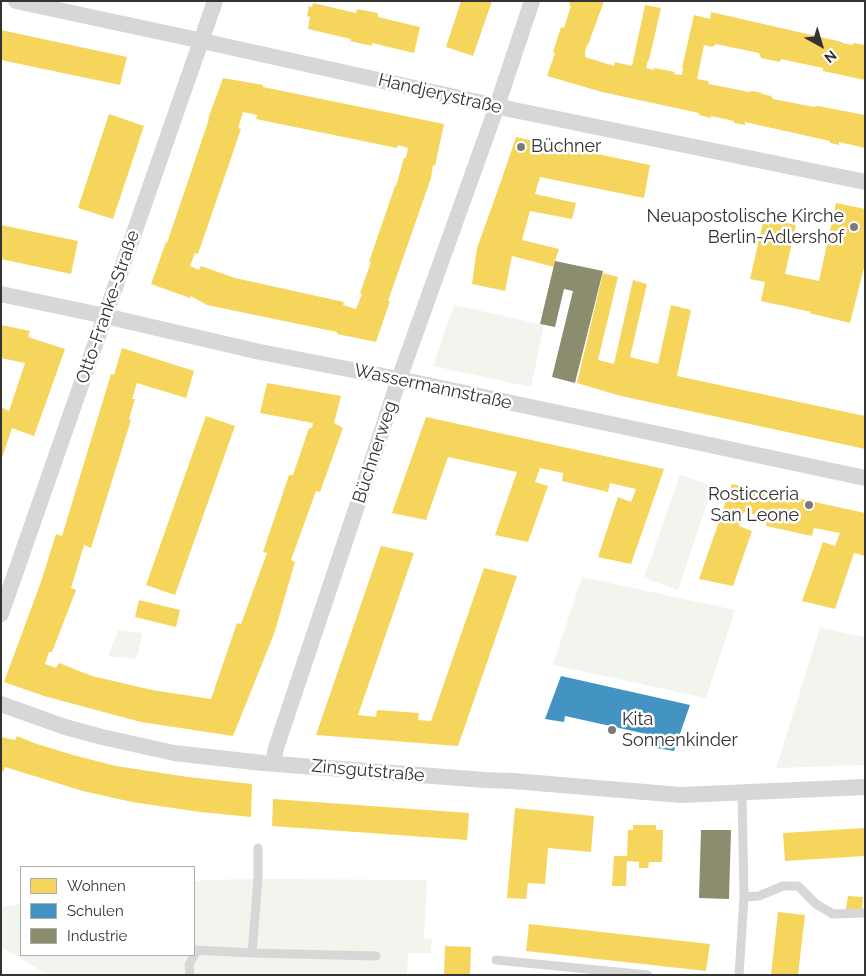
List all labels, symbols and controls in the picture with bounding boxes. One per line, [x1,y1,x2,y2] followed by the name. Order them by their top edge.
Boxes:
[796,20,846,70] north arrow
[821,47,840,66] text: N
[376,69,504,119] street label: Handjerystraße
[531,136,601,158] place label: Büchner
[515,141,527,153] marker: Büchner
[647,206,844,248] place label: Neuapostolische Kirche Berlin-Adlershof
[848,221,860,233] marker: Neuapostolische Kirche Berlin-Adlershof
[72,227,144,387] street label: Otto-Franke-Straße
[352,360,514,414] street label: Wassermannstraße
[348,398,402,506] street label: Büchnerweg
[708,484,799,526] place label: Rosticceria San Leone
[803,499,815,511] marker: Rosticceria San Leone
[622,709,738,752] place label: Kita Sonnenkinder
[606,724,618,736] marker: Kita Sonnenkinder
[310,755,426,787] street label: Zinsgutstraße
[20,866,195,956] legend
[67,877,126,895] text: Wohnen
[67,902,124,920] text: Schulen
[67,927,127,945] text: Industrie

